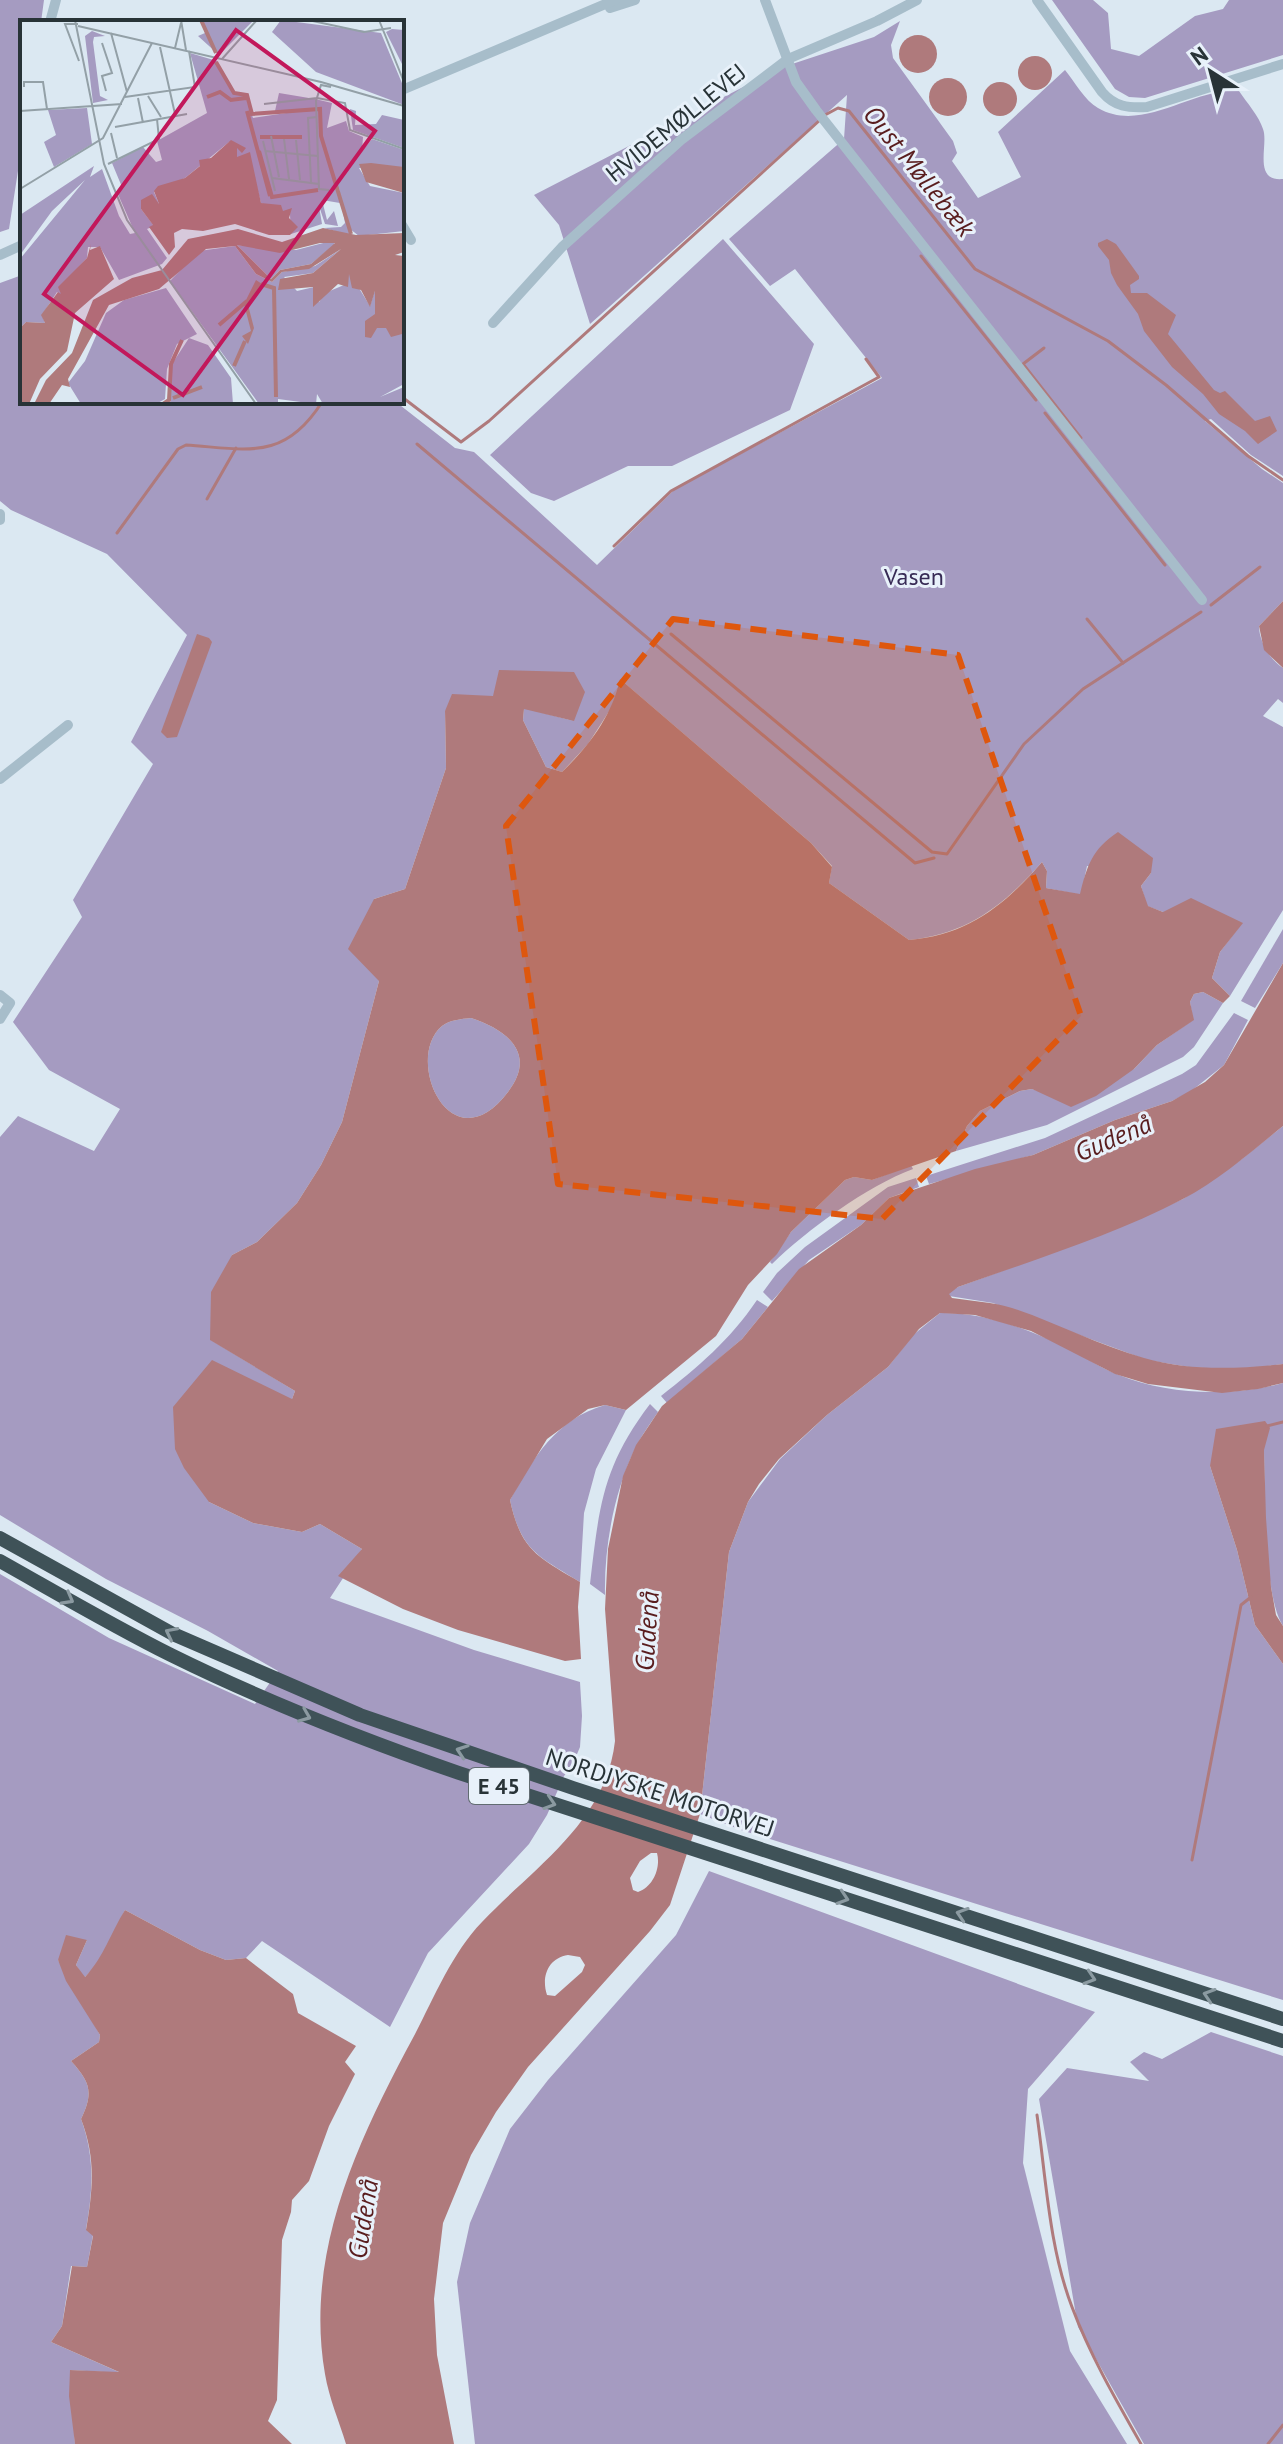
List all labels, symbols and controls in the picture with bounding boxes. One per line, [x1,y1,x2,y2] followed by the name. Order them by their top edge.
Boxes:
[20,20,404,404] inset map
[1171,32,1251,112] north arrow
[1185,40,1213,71] text: N
[599,56,752,189] street label: HVIDEMØLLEVEJ
[857,98,983,244] water label: Oust Møllebæk
[883,561,944,592] park label: Vasen
[1070,1107,1156,1168] water label: Gudenå
[60,1589,74,1605] one-way arrow
[627,1590,666,1672] water label: Gudenå
[165,1627,179,1642] one-way arrow
[297,1706,311,1723] one-way arrow
[542,1741,779,1844] street label: NORDJYSKE MOTORVEJ
[455,1745,469,1761] one-way arrow
[469,1768,529,1804] road number: E 45
[542,1793,556,1809] one-way arrow
[836,1889,849,1905] one-way arrow
[955,1908,969,1924] one-way arrow
[1082,1969,1096,1985] one-way arrow
[1203,1988,1217,2004] one-way arrow
[340,2177,385,2261] water label: Gudenå

